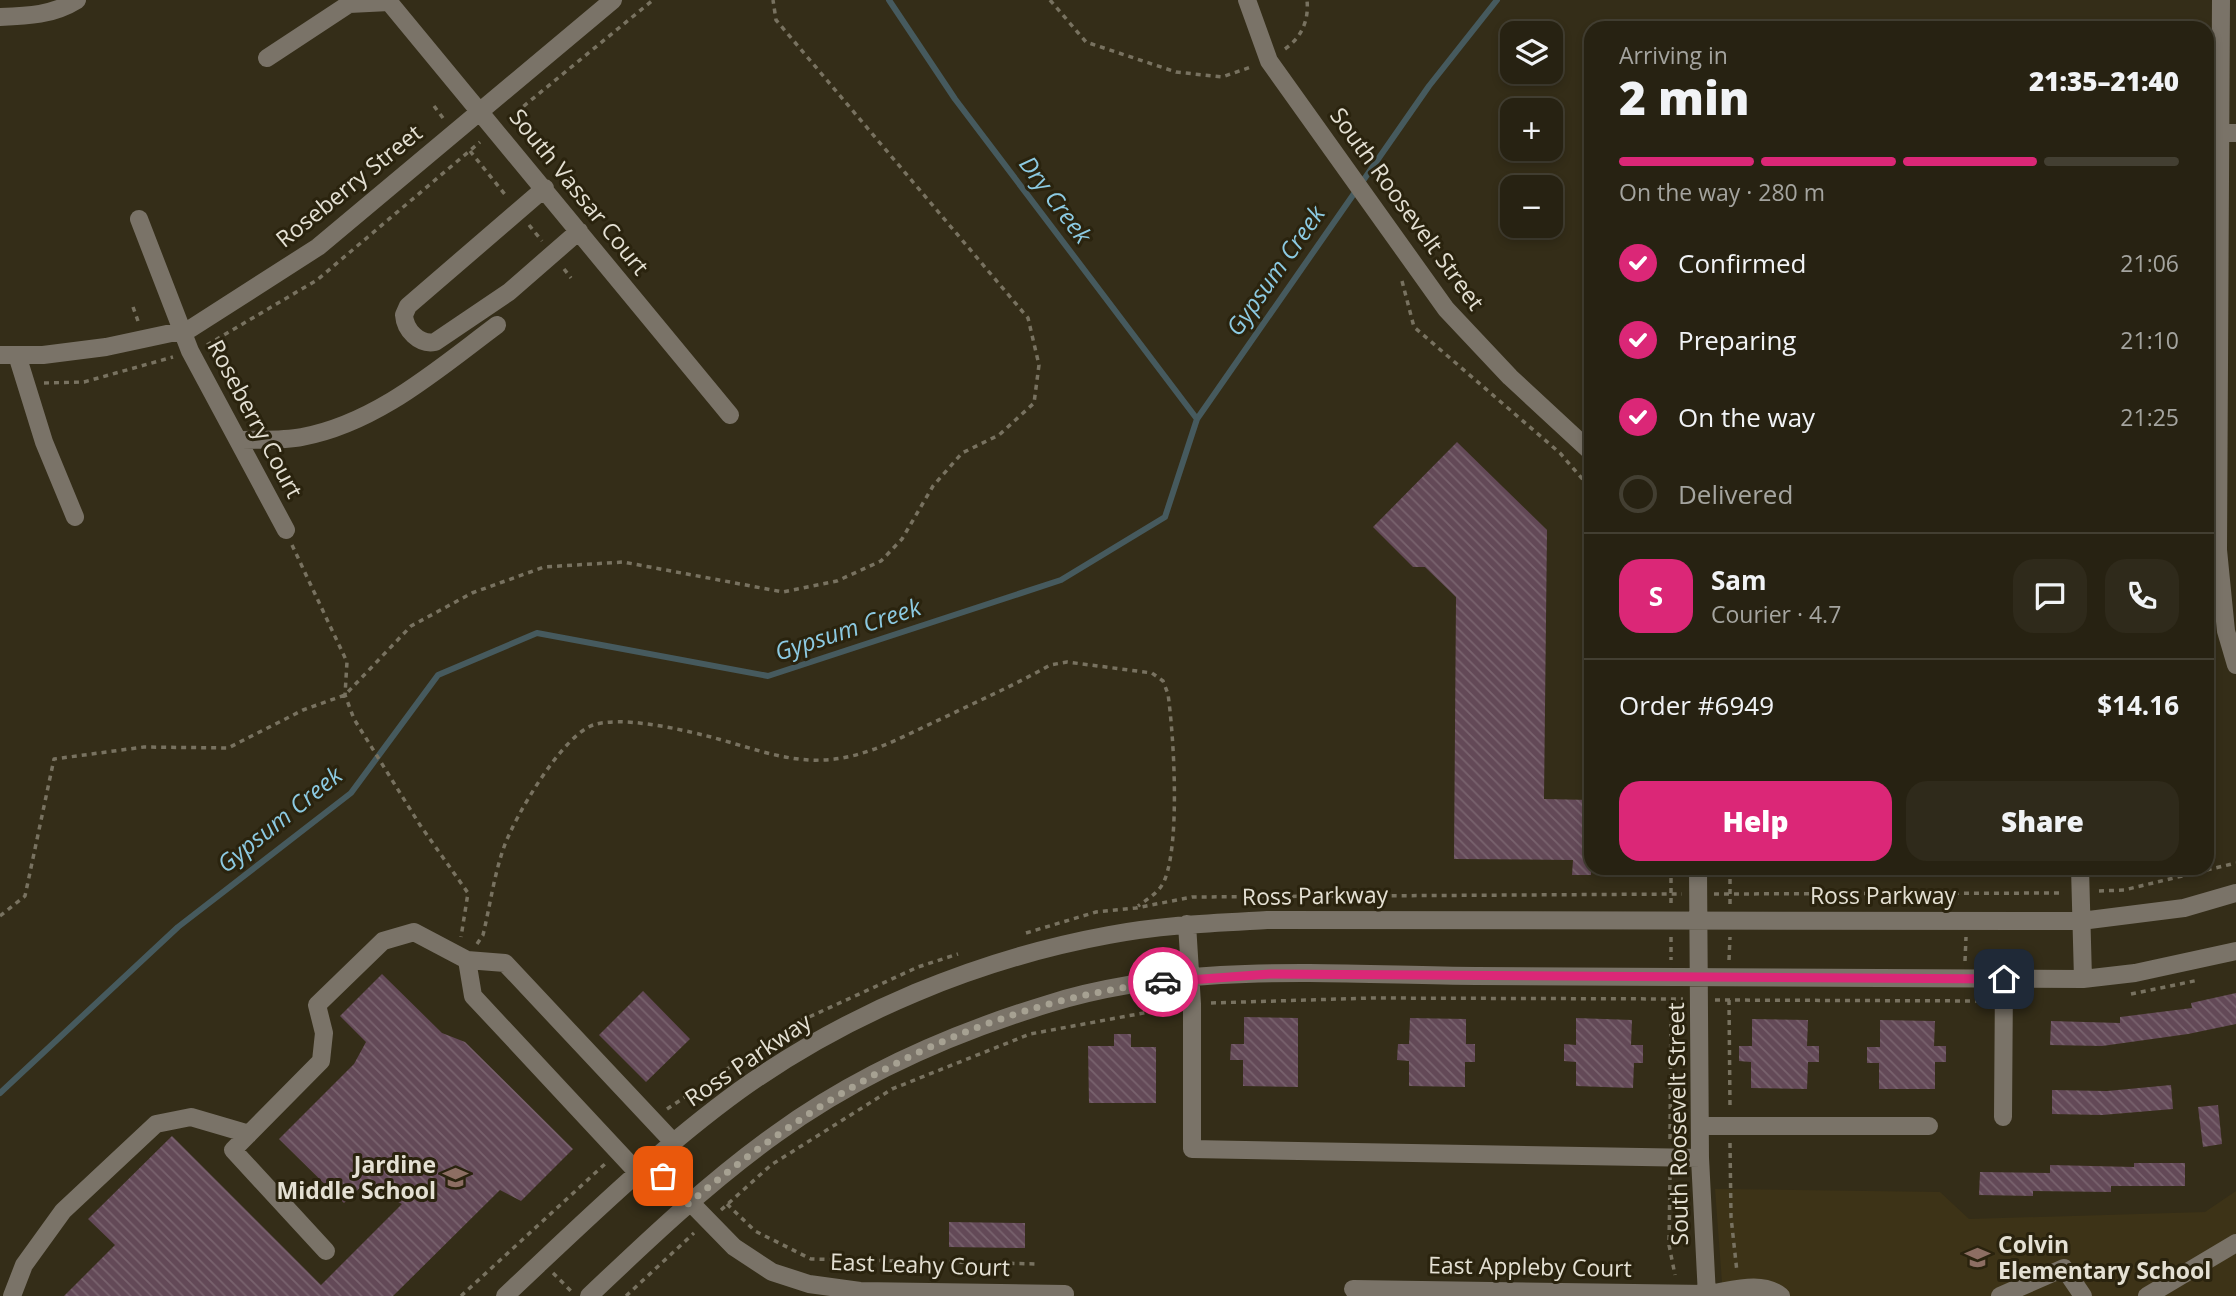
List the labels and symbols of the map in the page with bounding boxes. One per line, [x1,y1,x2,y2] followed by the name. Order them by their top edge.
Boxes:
[503,101,657,281] street label: South Vassar Court
[1323,101,1492,316] street label: South Roosevelt Street
[269,116,428,254] street label: Roseberry Street
[1012,148,1101,251] water label: Dry Creek
[1218,197,1333,342] water label: Gypsum Creek
[201,334,311,503] street label: Roseberry Court
[770,589,926,668] water label: Gypsum Creek
[210,757,349,879] water label: Gypsum Creek
[1242,878,1389,912] street label: Ross Parkway
[1810,879,1957,911] street label: Ross Parkway
[1128,947,1198,1017] courier
[1974,949,2034,1009] pin
[1659,1002,1695,1246] street label: South Roosevelt Street
[678,1005,817,1113] street label: Ross Parkway
[633,1146,693,1206] pin
[276,1148,436,1206] place label: Jardine Middle School
[442,1164,470,1192] school or university icon: Jardine Middle School
[1998,1228,2211,1286] place label: Colvin Elementary School
[1964,1244,1992,1272] school or university icon: Colvin Elementary School
[830,1245,1011,1283] street label: East Leahy Court
[1428,1248,1632,1284] street label: East Appleby Court

